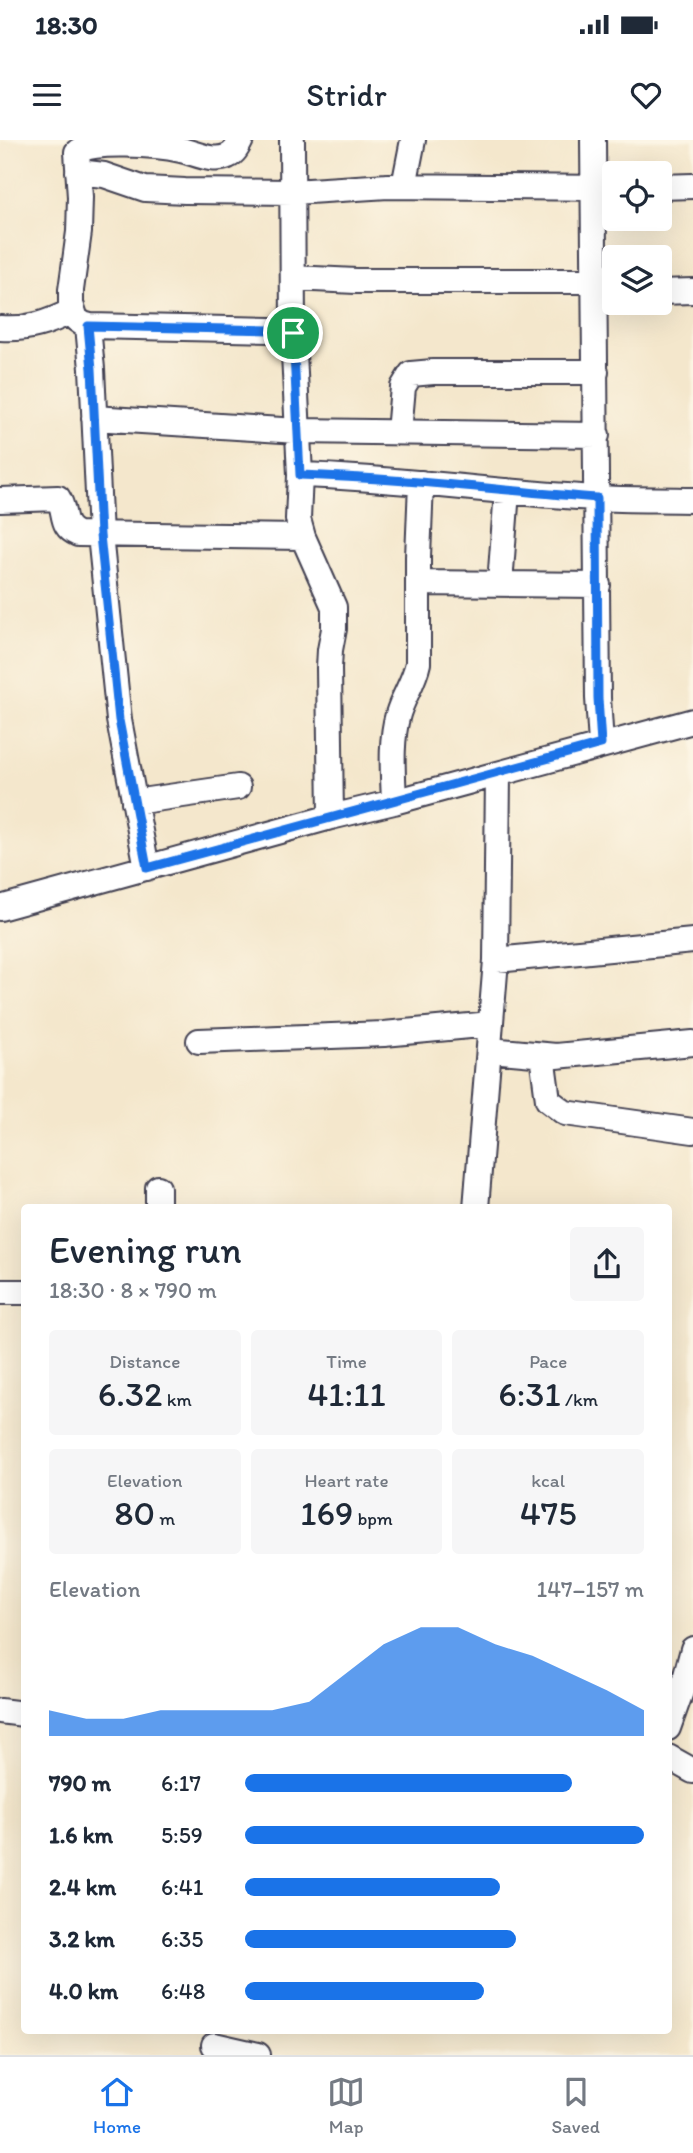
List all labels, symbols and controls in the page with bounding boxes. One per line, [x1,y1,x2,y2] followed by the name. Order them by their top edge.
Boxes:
[35,9,98,41] text: 18:30
[28,76,66,114] icon: menu
[306,76,387,114] text: Stridr
[627,76,665,114] icon: heart
[602,161,672,315] map controls
[602,161,672,231] button: locate
[602,245,672,315] button: layers
[263,303,323,363] pin
[274,314,312,352] icon: arrive
[49,1227,242,1273] text: Evening run
[570,1227,644,1301] button: share
[49,1276,217,1304] text: 18:30 · 8 × 790 m
[109,1350,180,1373] text: Distance
[326,1350,367,1373] text: Time
[529,1350,567,1373] text: Pace
[98,1373,162,1415] text: 6.32
[307,1373,386,1415] text: 41:11
[498,1373,561,1415] text: 6:31
[162,1388,192,1411] text: km
[561,1388,598,1411] text: /km
[107,1469,183,1492] text: Elevation
[304,1469,389,1492] text: Heart rate
[531,1469,565,1492] text: kcal
[114,1492,155,1534] text: 80
[300,1492,353,1534] text: 169
[520,1492,577,1534] text: 475
[155,1507,175,1530] text: m
[353,1507,393,1530] text: bpm
[49,1575,140,1603] text: Elevation
[537,1575,644,1603] text: 147–157 m
[49,1769,111,1797] text: 790 m
[161,1769,201,1797] text: 6:17
[49,1821,113,1849] text: 1.6 km
[161,1821,203,1849] text: 5:59
[49,1873,116,1901] text: 2.4 km
[161,1873,203,1901] text: 6:41
[49,1925,115,1953] text: 3.2 km
[161,1925,203,1953] text: 6:35
[49,1977,118,2005] text: 4.0 km
[161,1977,205,2005] text: 6:48
[93,2073,141,2138] tab: Home
[327,2073,365,2138] tab: Map
[551,2073,600,2138] tab: Saved

